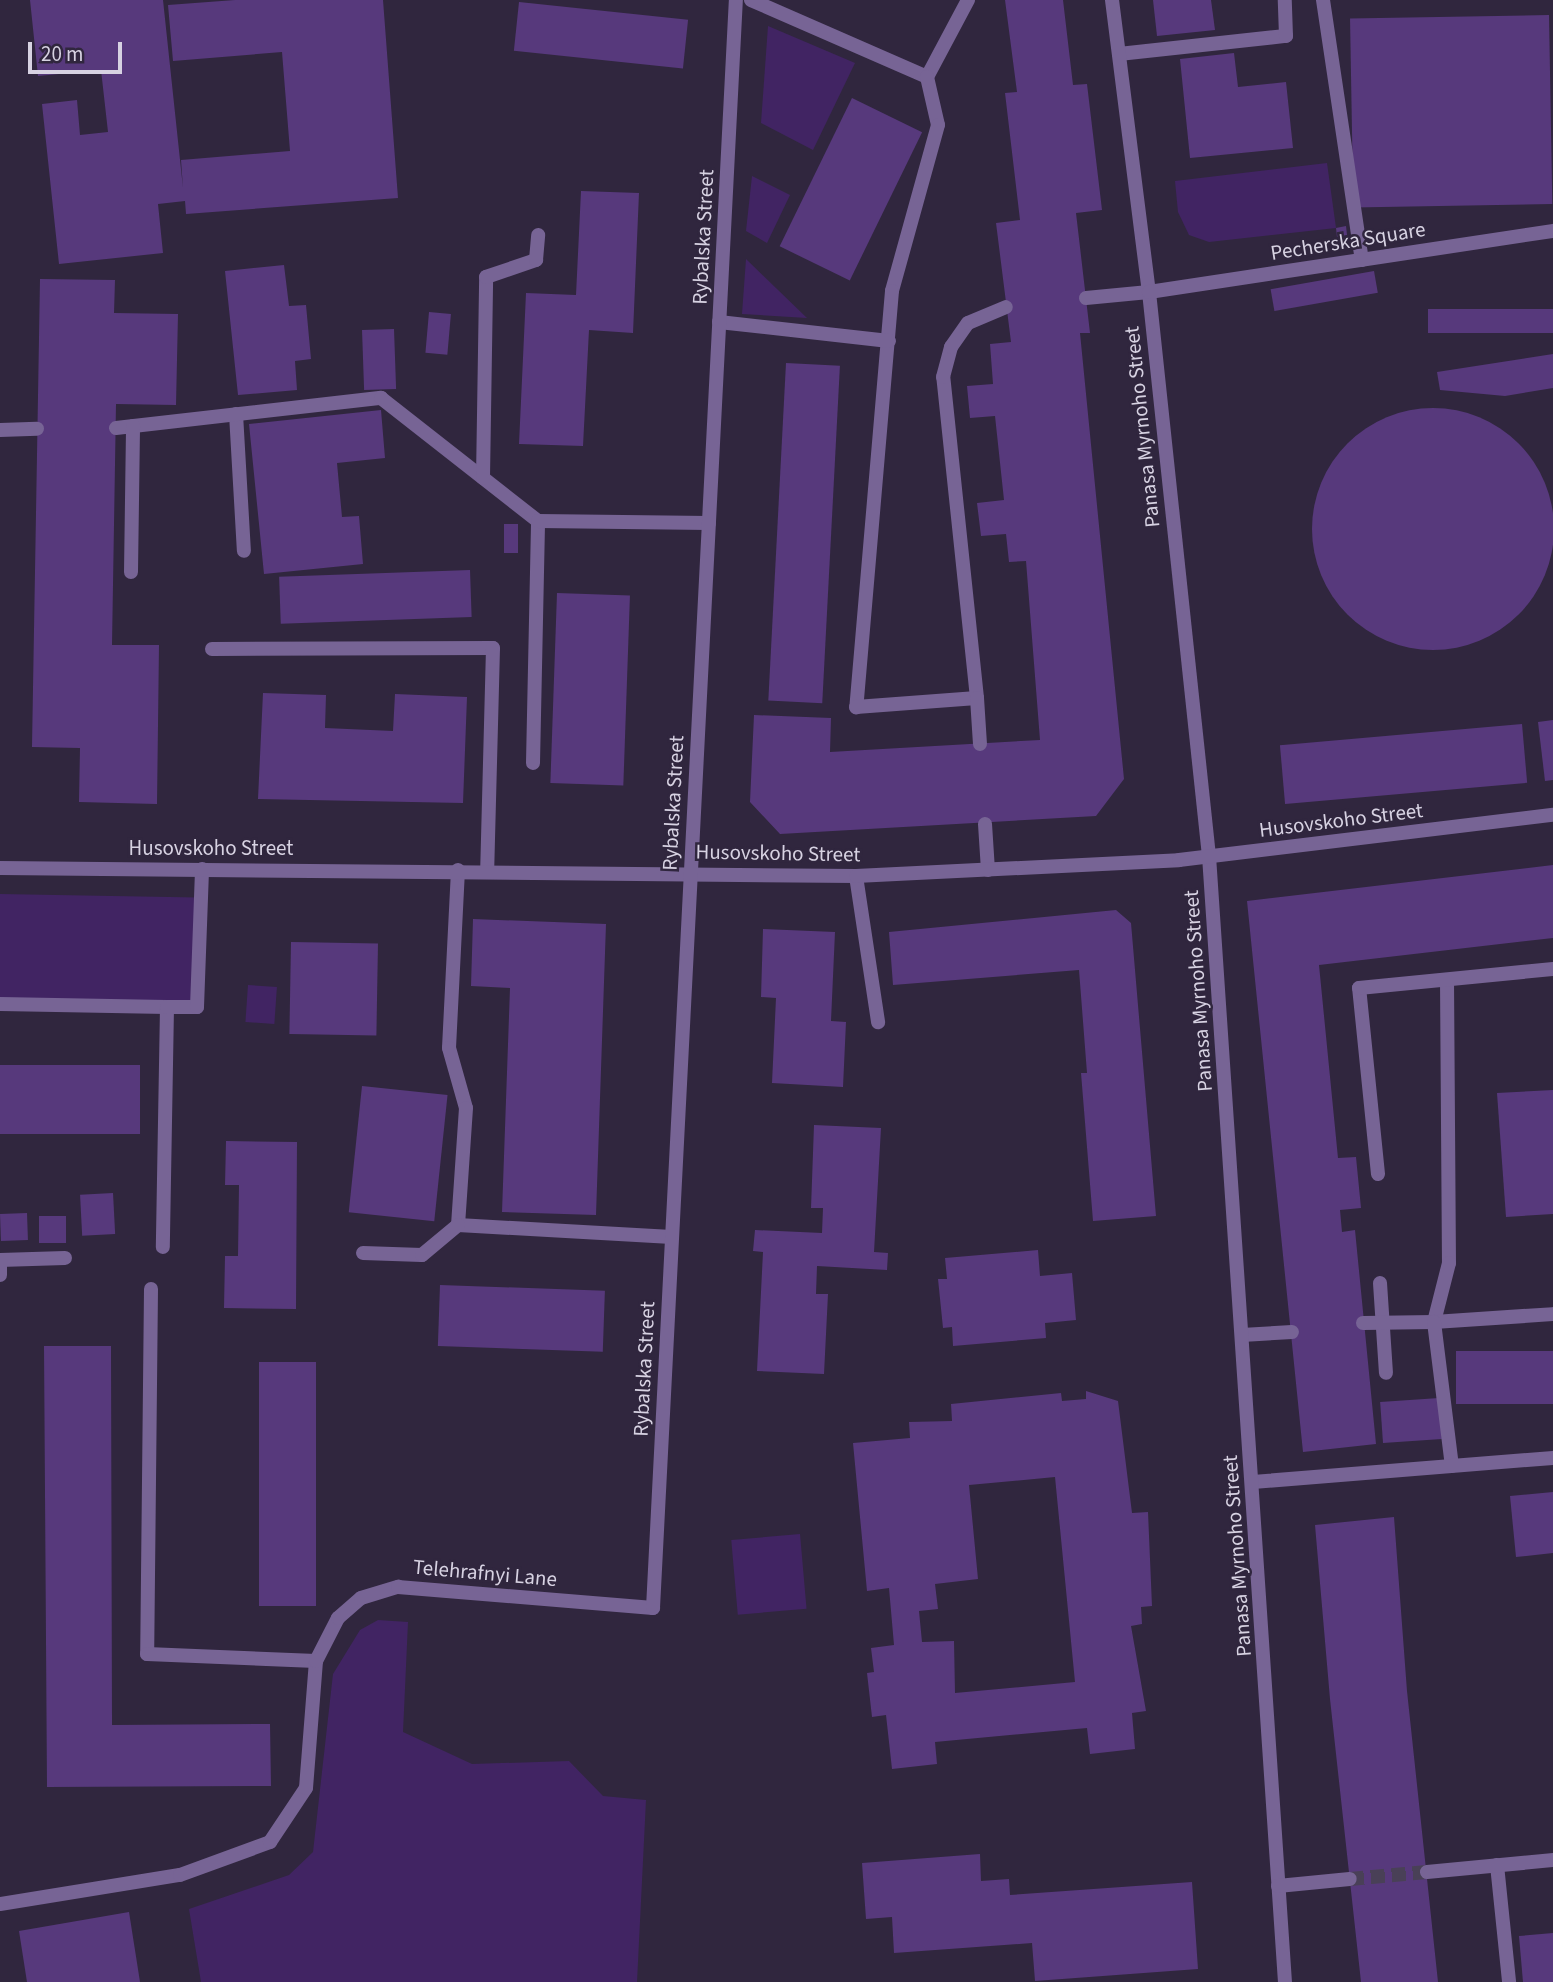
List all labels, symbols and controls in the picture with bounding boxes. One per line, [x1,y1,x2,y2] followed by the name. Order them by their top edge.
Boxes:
[32,28,126,72] scale bar
[41,39,83,69] text: 20 m
[687,169,719,305] street label: Rybalska Street
[1269,216,1427,266] street label: Pecherska Square
[1119,325,1165,529] street label: Panasa Myrnoho Street
[657,735,689,871] street label: Rybalska Street
[1258,797,1424,843] street label: Husovskoho Street
[129,835,293,861] street label: Husovskoho Street
[695,839,861,867] street label: Husovskoho Street
[1178,889,1218,1093] street label: Panasa Myrnoho Street
[628,1301,660,1437] street label: Rybalska Street
[1217,1454,1257,1658] street label: Panasa Myrnoho Street
[412,1554,558,1592] street label: Telehrafnyi Lane

